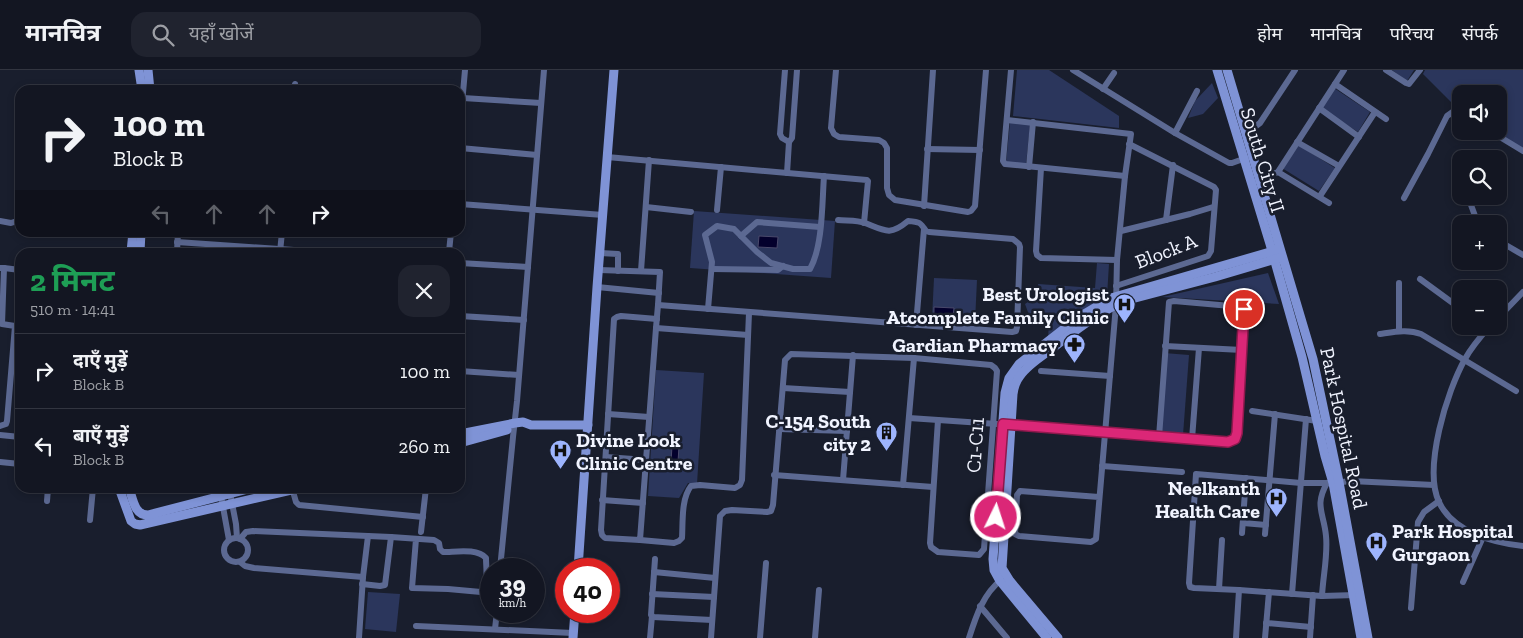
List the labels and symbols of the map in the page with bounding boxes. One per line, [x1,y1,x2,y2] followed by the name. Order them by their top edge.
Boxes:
[1236,105,1290,215] street label: South City II
[1132,228,1201,274] street label: Block A
[886,282,1110,329] place label: Best Urologist Atcomplete Family Clinic
[1223,288,1265,330] pin
[1113,293,1137,324] hospital icon: Best Urologist Atcomplete Family Clinic
[892,333,1058,357] place label: Gardian Pharmacy
[1062,333,1086,364] pharmacy icon: Gardian Pharmacy
[1315,345,1373,511] street label: Park Hospital Road
[765,409,871,456] place label: C-154 South city 2
[961,416,989,474] street label: C1-C11
[875,420,899,451] building icon: C-154 South city 2
[576,428,693,475] place label: Divine Look Clinic Centre
[548,439,572,470] hospital icon: Divine Look Clinic Centre
[1155,476,1260,523] place label: Neelkanth Health Care
[1264,487,1288,518] hospital icon: Neelkanth Health Care
[969,490,1021,542] position arrow
[1392,519,1513,566] place label: Park Hospital Gurgaon
[1364,530,1388,561] hospital icon: Park Hospital Gurgaon
[555,558,620,623] speed limit sign: 40

